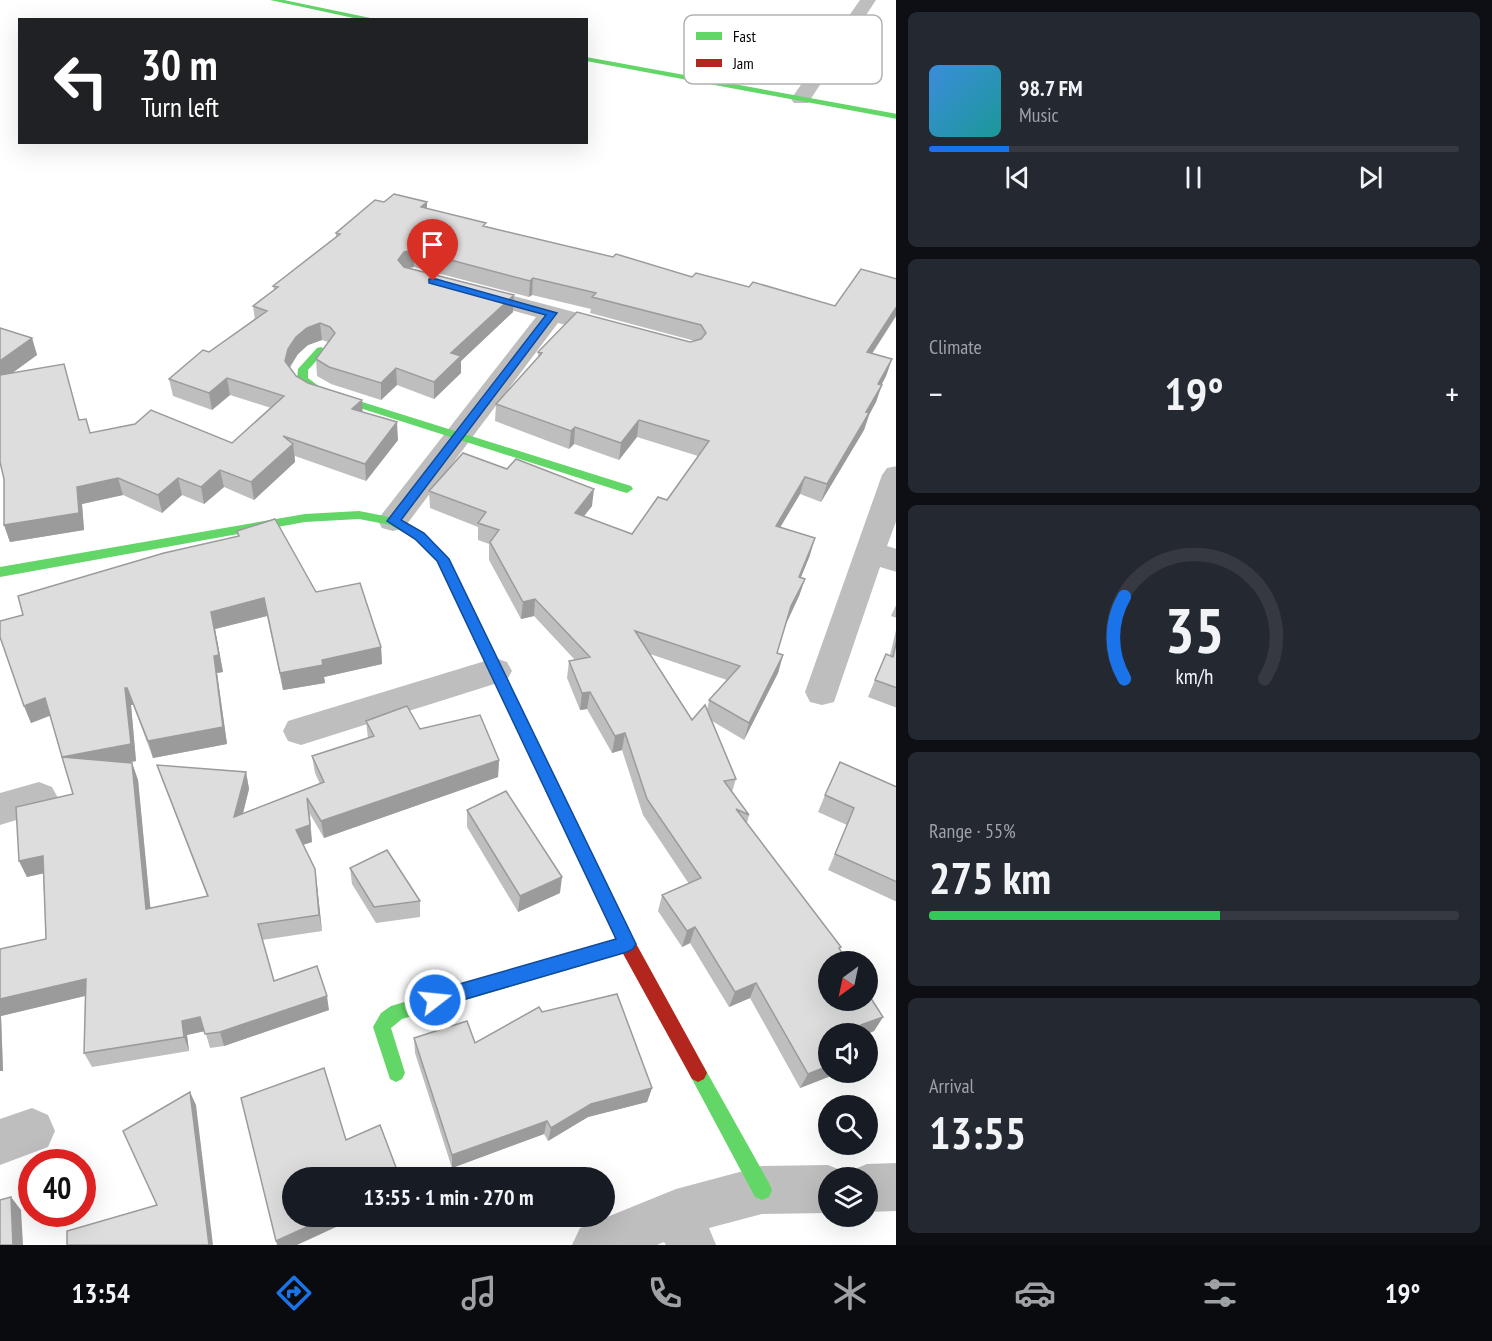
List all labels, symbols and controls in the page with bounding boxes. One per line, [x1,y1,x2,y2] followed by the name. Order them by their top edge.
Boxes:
[684,15,882,84] legend
[733,26,756,46] text: Fast
[141,37,218,92] text: 30 m
[42,42,120,120] icon: left
[732,53,754,73] text: Jam
[1019,74,1083,102] text: 98.7 FM
[141,90,219,124] text: Turn left
[1019,102,1059,128] text: Music
[1001,161,1034,194] icon: previous
[1177,161,1210,194] icon: pause
[1354,161,1387,194] icon: next
[407,219,458,281] pin
[416,228,449,261] icon: arrive
[929,334,982,360] text: Climate
[1164,364,1224,422] text: 19°
[929,372,943,415] text: −
[1445,372,1459,415] text: +
[1164,590,1224,671] text: 35
[1175,663,1213,691] text: km/h
[929,818,1016,844] text: Range · 55%
[929,848,1051,906] text: 275 km
[818,951,878,1011] north arrow
[818,951,878,1227] map controls
[403,968,467,1032] position arrow
[818,1023,878,1083] button: sound
[929,1073,974,1099] text: Arrival
[818,1095,878,1155] button: search
[929,1103,1026,1161] text: 13:55
[18,1149,96,1227] speed limit sign: 40
[818,1167,878,1227] button: layers
[363,1183,534,1211] text: 13:55 · 1 min · 270 m
[273,1272,315,1314] icon: directions
[458,1272,500,1314] icon: music
[644,1272,686,1314] icon: phone
[829,1272,871,1314] icon: climate
[1014,1272,1056,1314] icon: car
[1199,1272,1241,1314] icon: filters
[72,1276,130,1310] text: 13:54
[1385,1276,1420,1310] text: 19°

